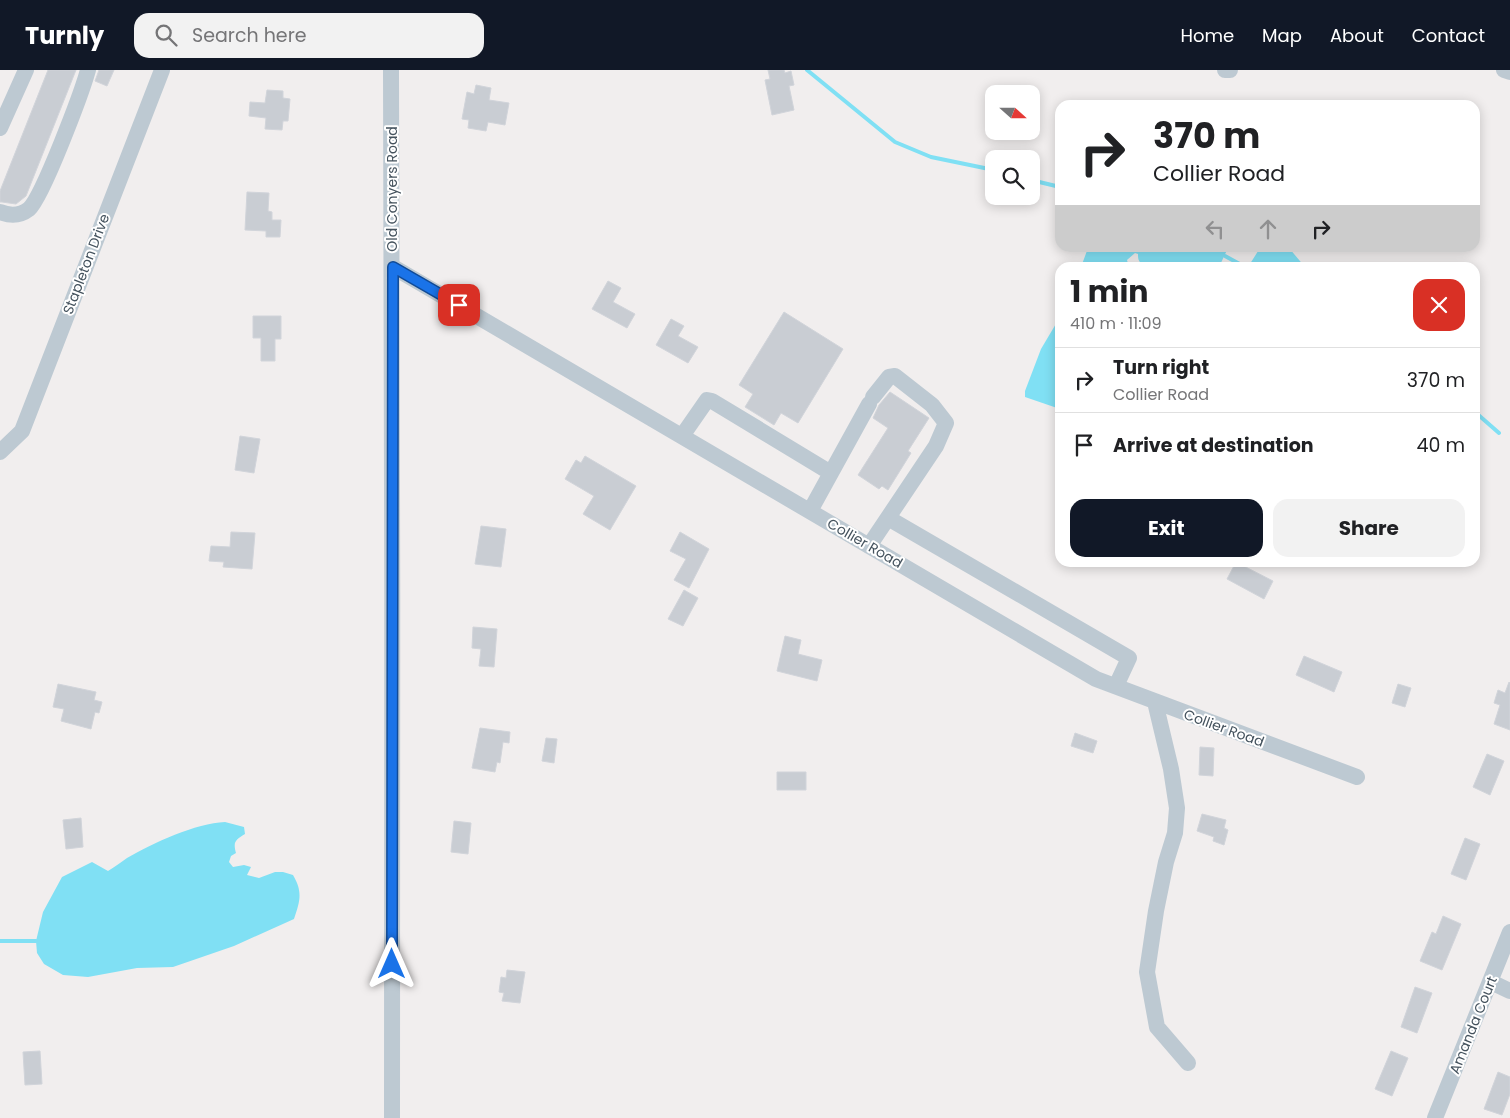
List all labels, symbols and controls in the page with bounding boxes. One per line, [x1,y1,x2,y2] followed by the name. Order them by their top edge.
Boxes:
[134,13,484,58] search box
[25,19,104,52] text: Turnly
[152,21,180,49] icon: search
[192,22,307,49] text: Search here
[1180,23,1234,48] text: Home
[1262,23,1302,48] text: Map
[1330,23,1384,48] text: About
[1412,23,1485,48] text: Contact
[985,85,1040,140] north arrow
[985,85,1040,205] map controls
[1153,111,1260,160] text: 370 m
[1070,120,1135,185] icon: right
[382,126,402,252] street label: Old Conyers Road
[985,150,1040,205] button: search
[1153,158,1285,189] text: Collier Road
[58,211,114,317] street label: Stapleton Drive
[1201,215,1229,243] icon: left
[1254,215,1282,243] icon: ahead
[1307,215,1335,243] icon: right
[1070,270,1148,313] text: 1 min
[1413,279,1465,331] button: close
[438,284,480,326] pin
[445,291,473,319] icon: arrive
[1070,312,1162,335] text: 410 m · 11:09
[1113,354,1209,381] text: Turn right
[1070,366,1098,394] icon: right
[1407,367,1465,394] text: 370 m
[1113,383,1209,406] text: Collier Road
[1070,431,1098,459] icon: arrive
[1113,432,1314,459] text: Arrive at destination
[1416,432,1465,459] text: 40 m
[1070,499,1263,557] button: Exit
[1273,499,1465,557] button: Share
[824,513,906,573] street label: Collier Road
[1181,704,1267,752] street label: Collier Road
[365,937,417,989] position arrow
[1444,973,1502,1077] street label: Amanda Court

